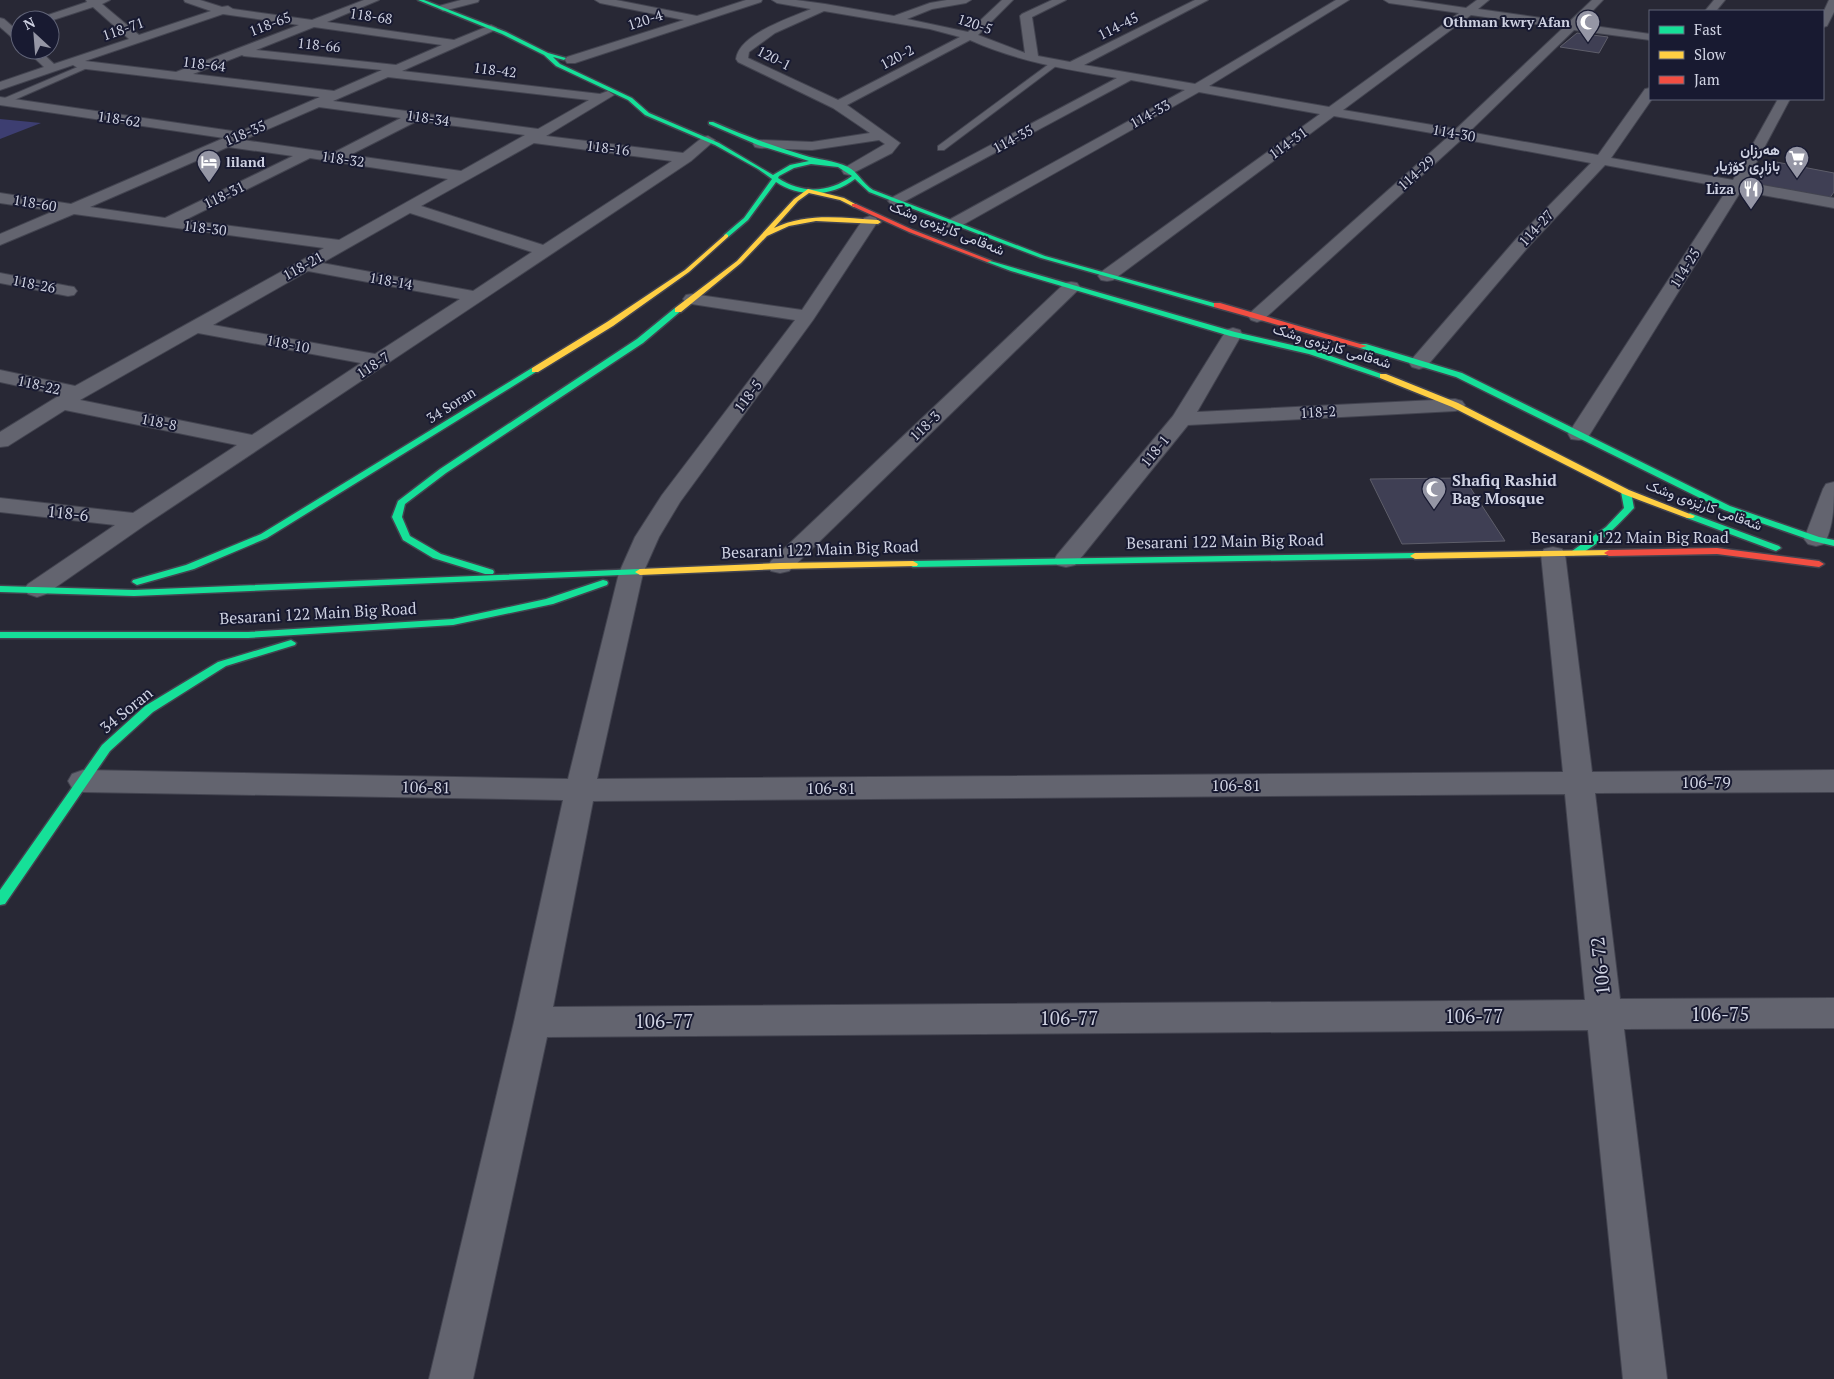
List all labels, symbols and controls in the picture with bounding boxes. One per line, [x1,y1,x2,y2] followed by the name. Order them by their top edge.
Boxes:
[348,3,394,28] street label: 118-68
[625,5,665,34] street label: 120-4
[246,7,293,40] street label: 118-65
[1094,7,1141,44] street label: 114-45
[955,9,995,38] street label: 120-5
[1575,9,1601,43] mosque icon: Othman kwry Afan
[10,10,60,60] north arrow
[1649,10,1824,100] legend
[20,12,38,34] text: N
[1443,12,1570,31] place label: Othman kwry Afan
[99,13,146,45] street label: 118-71
[1694,19,1722,39] text: Fast
[297,33,342,56] street label: 118-66
[876,40,917,73] street label: 120-2
[754,41,794,74] street label: 120-1
[1694,44,1727,64] text: Slow
[181,51,227,76] street label: 118-64
[472,57,518,82] street label: 118-42
[1694,69,1720,89] text: Jam
[1126,95,1173,132] street label: 114-33
[405,105,451,130] street label: 118-34
[96,106,142,131] street label: 118-62
[221,115,268,150] street label: 118-35
[1431,119,1477,146] street label: 114-30
[989,120,1036,157] street label: 114-35
[1265,122,1311,163] street label: 114-31
[585,135,631,160] street label: 118-16
[1713,140,1780,178] place label: ھەرزان بازاڕی کۆژیار
[1784,145,1810,179] supermarket icon: ھەرزان بازاڕی کۆژیار
[320,146,366,171] street label: 118-32
[196,149,222,183] hotel icon: liland
[1393,151,1438,194] street label: 114-29
[226,152,266,171] place label: liland
[1738,176,1764,210] restaurant icon: Liza
[200,177,247,213] street label: 118-31
[1706,179,1734,198] place label: Liza
[12,190,58,215] street label: 118-60
[887,196,1008,259] street label: شەقامی کارێزەی وشک
[1514,205,1557,250] street label: 114-27
[182,215,228,240] street label: 118-30
[1665,244,1704,291] street label: 114-25
[279,247,326,284] street label: 118-21
[368,267,415,294] street label: 118-14
[11,270,58,297] street label: 118-26
[1271,319,1394,373] street label: شەقامی کارێزەی وشک
[265,330,311,357] street label: 118-10
[353,347,393,382] street label: 118-7
[16,370,62,399] street label: 118-22
[729,376,766,416] street label: 118-5
[423,382,479,427] street label: 34 Soran
[1300,401,1336,422] street label: 118-2
[905,406,944,445] street label: 118-3
[140,409,178,434] street label: 118-8
[1136,431,1173,471] street label: 118-1
[1452,469,1557,509] place label: Shafiq Rashid Bag Mosque
[1643,475,1765,534] street label: شەقامی کارێزەی وشک
[1421,476,1447,510] mosque icon: Shafiq Rashid Bag Mosque
[47,500,90,526] street label: 118-6
[1531,526,1729,548] street label: Besarani 122 Main Big Road
[1126,528,1324,554] street label: Besarani 122 Main Big Road
[721,535,919,563] street label: Besarani 122 Main Big Road
[219,597,417,629] street label: Besarani 122 Main Big Road
[95,682,157,738] street label: 34 Soran
[1681,771,1731,793] street label: 106-79
[1211,774,1261,796] street label: 106-81
[401,776,451,798] street label: 106-81
[806,777,856,799] street label: 106-81
[1584,936,1615,997] street label: 106-72
[1691,1001,1749,1026] street label: 106-75
[1445,1003,1503,1028] street label: 106-77
[1040,1005,1098,1030] street label: 106-77
[635,1008,693,1033] street label: 106-77

